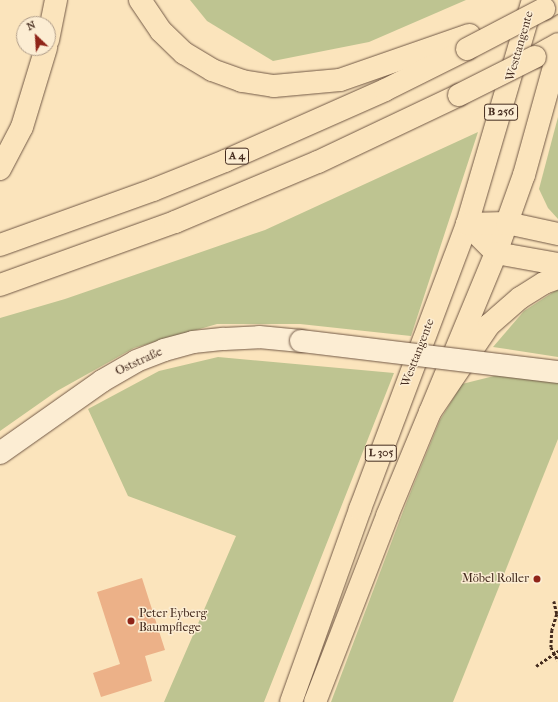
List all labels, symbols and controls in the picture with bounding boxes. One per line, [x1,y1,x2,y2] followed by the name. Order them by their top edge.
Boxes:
[503,9,537,83] street label: Westtangente
[16,16,56,56] north arrow
[25,18,38,33] text: N
[484,103,518,121] road number: B 256
[225,147,249,165] road number: A 4
[398,317,438,389] street label: Westtangente
[113,345,165,379] street label: Oststraße
[364,444,398,462] road number: L 305
[462,572,529,586] place label: Möbel Roller
[532,574,542,584] marker: Möbel Roller
[139,607,207,635] place label: Peter Eyberg Baumpflege
[126,616,136,626] marker: Peter Eyberg Baumpflege

